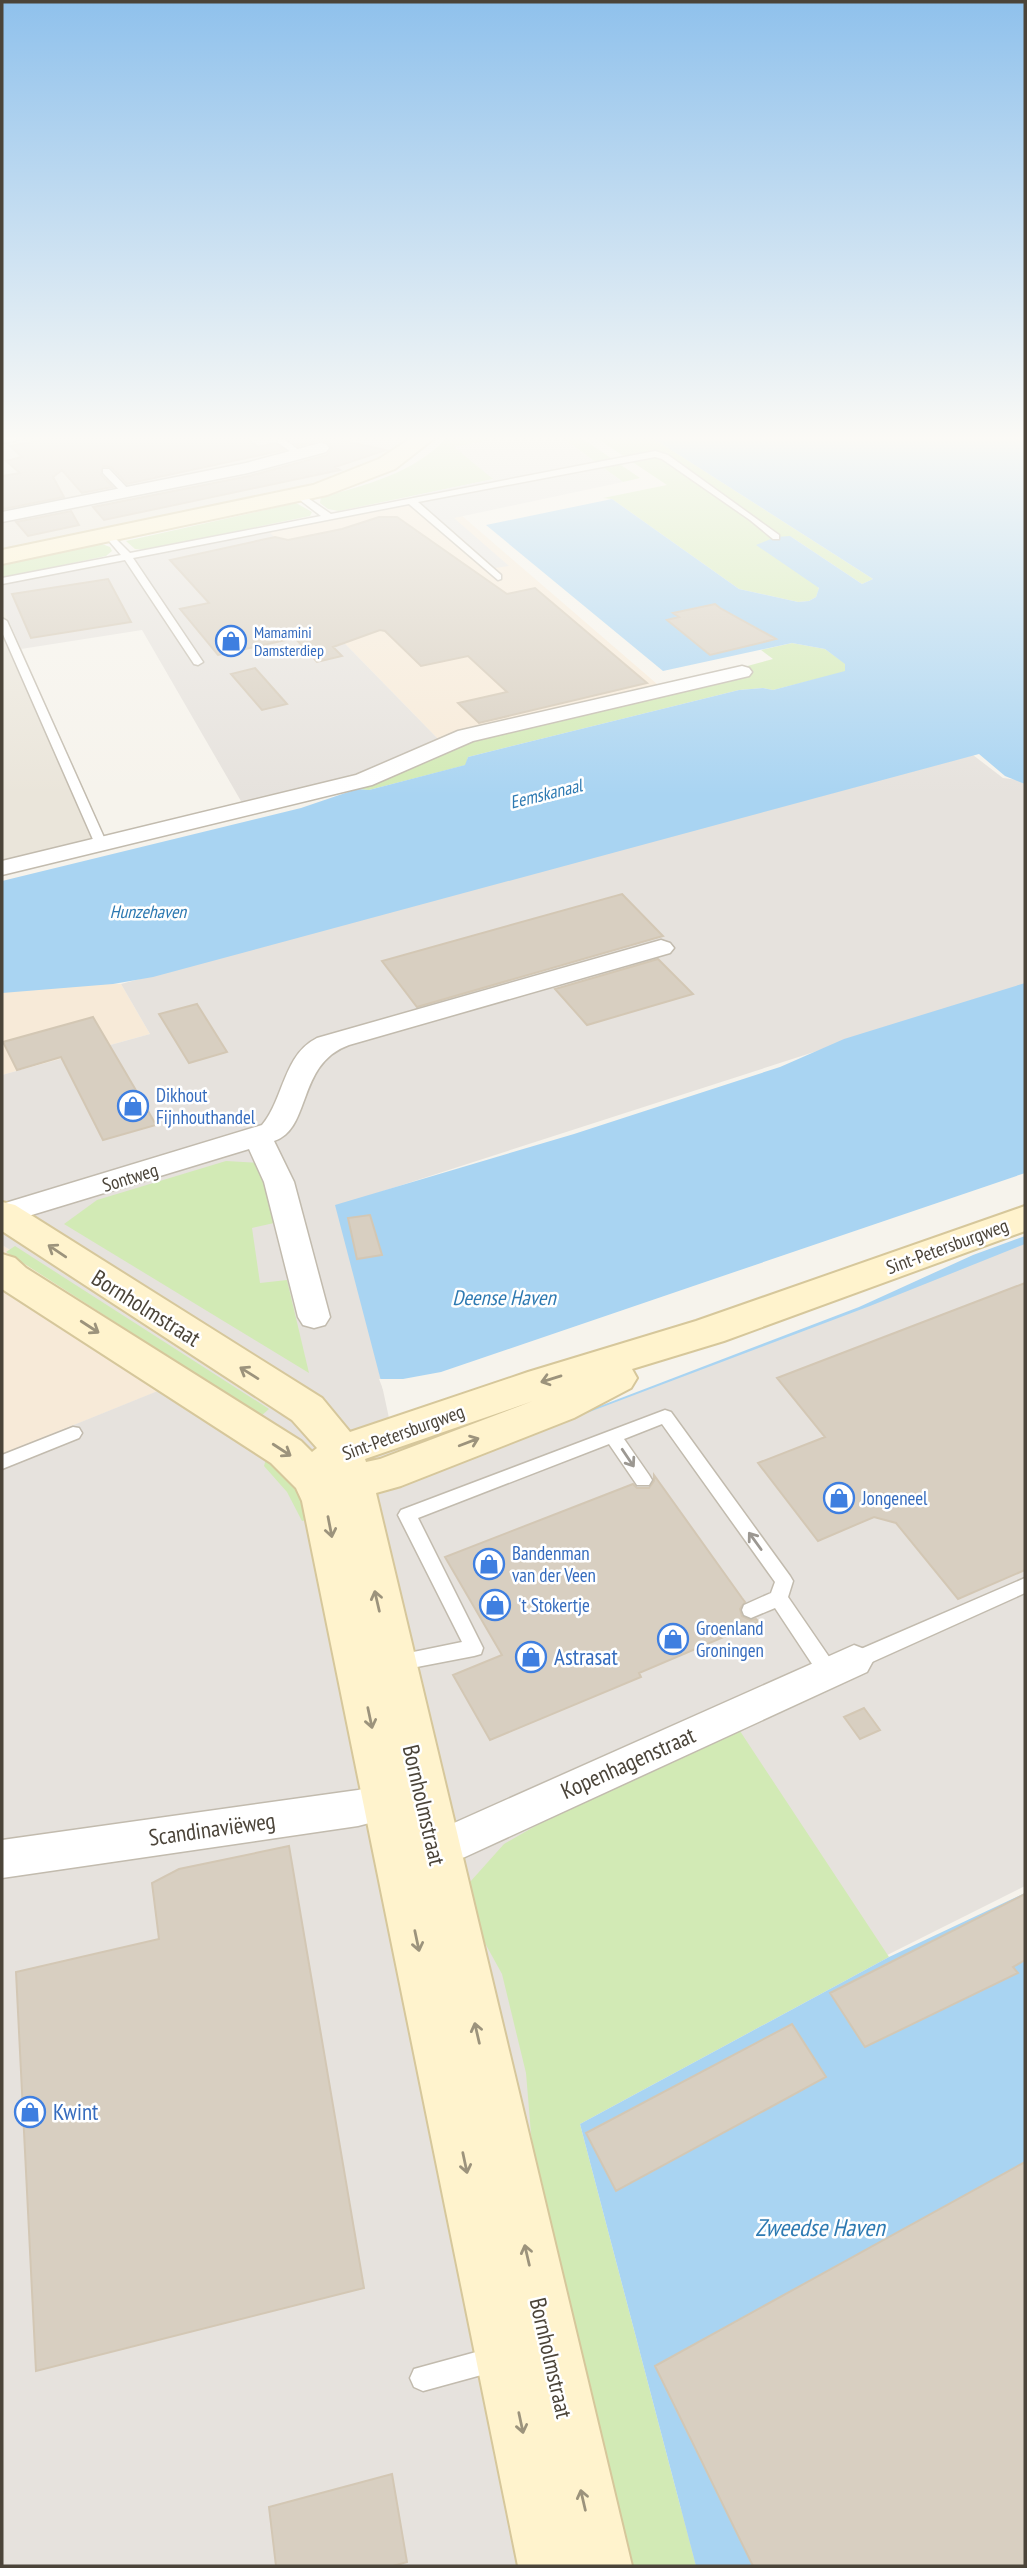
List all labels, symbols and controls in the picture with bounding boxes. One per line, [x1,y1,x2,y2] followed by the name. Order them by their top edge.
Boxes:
[254,622,324,660] place label: Mamamini Damsterdiep
[214,624,248,658] shop icon: Mamamini Damsterdiep
[507,773,586,814] water label: Eemskanaal
[110,900,187,923] water label: Hunzehaven
[156,1083,256,1129] place label: Dikhout Fijnhouthandel
[116,1089,150,1123] shop icon: Dikhout Fijnhouthandel
[99,1157,161,1197] street label: Sontweg
[883,1213,1011,1279] street label: Sint-Petersburgweg
[47,1244,67,1258] one-way arrow
[87,1263,207,1353] street label: Bornholmstraat
[452,1284,557,1311] water label: Deense Haven
[80,1321,100,1335] one-way arrow
[240,1365,259,1380] one-way arrow
[540,1374,562,1387] one-way arrow
[339,1399,467,1465] street label: Sint-Petersburgweg
[458,1435,479,1447] one-way arrow
[271,1444,291,1458] one-way arrow
[621,1448,635,1467] one-way arrow
[822,1481,856,1515] shop icon: Jongeneel
[861,1486,928,1510] place label: Jongeneel
[323,1515,337,1538] one-way arrow
[748,1532,762,1551] one-way arrow
[512,1541,596,1587] place label: Bandenman van der Veen
[472,1547,506,1581] shop icon: Bandenman van der Veen
[478,1588,512,1622] shop icon: 't Stokertje
[370,1590,383,1613] one-way arrow
[518,1593,590,1617] place label: 't Stokertje
[696,1616,764,1662] place label: Groenland Groningen
[656,1622,690,1656] shop icon: Groenland Groningen
[514,1640,548,1674] shop icon: Astrasat
[554,1642,618,1671] place label: Astrasat
[363,1706,377,1729] one-way arrow
[556,1720,700,1805] street label: Kopenhagenstraat
[397,1742,453,1869] street label: Bornholmstraat
[147,1805,277,1852] street label: Scandinaviëweg
[411,1929,425,1952] one-way arrow
[469,2022,483,2045] one-way arrow
[13,2095,47,2129] shop icon: Kwint
[53,2097,99,2126] place label: Kwint
[459,2151,472,2174] one-way arrow
[755,2212,886,2243] water label: Zweedse Haven
[520,2244,534,2267] one-way arrow
[524,2295,580,2422] street label: Bornholmstraat
[515,2412,528,2434] one-way arrow
[576,2489,590,2512] one-way arrow

